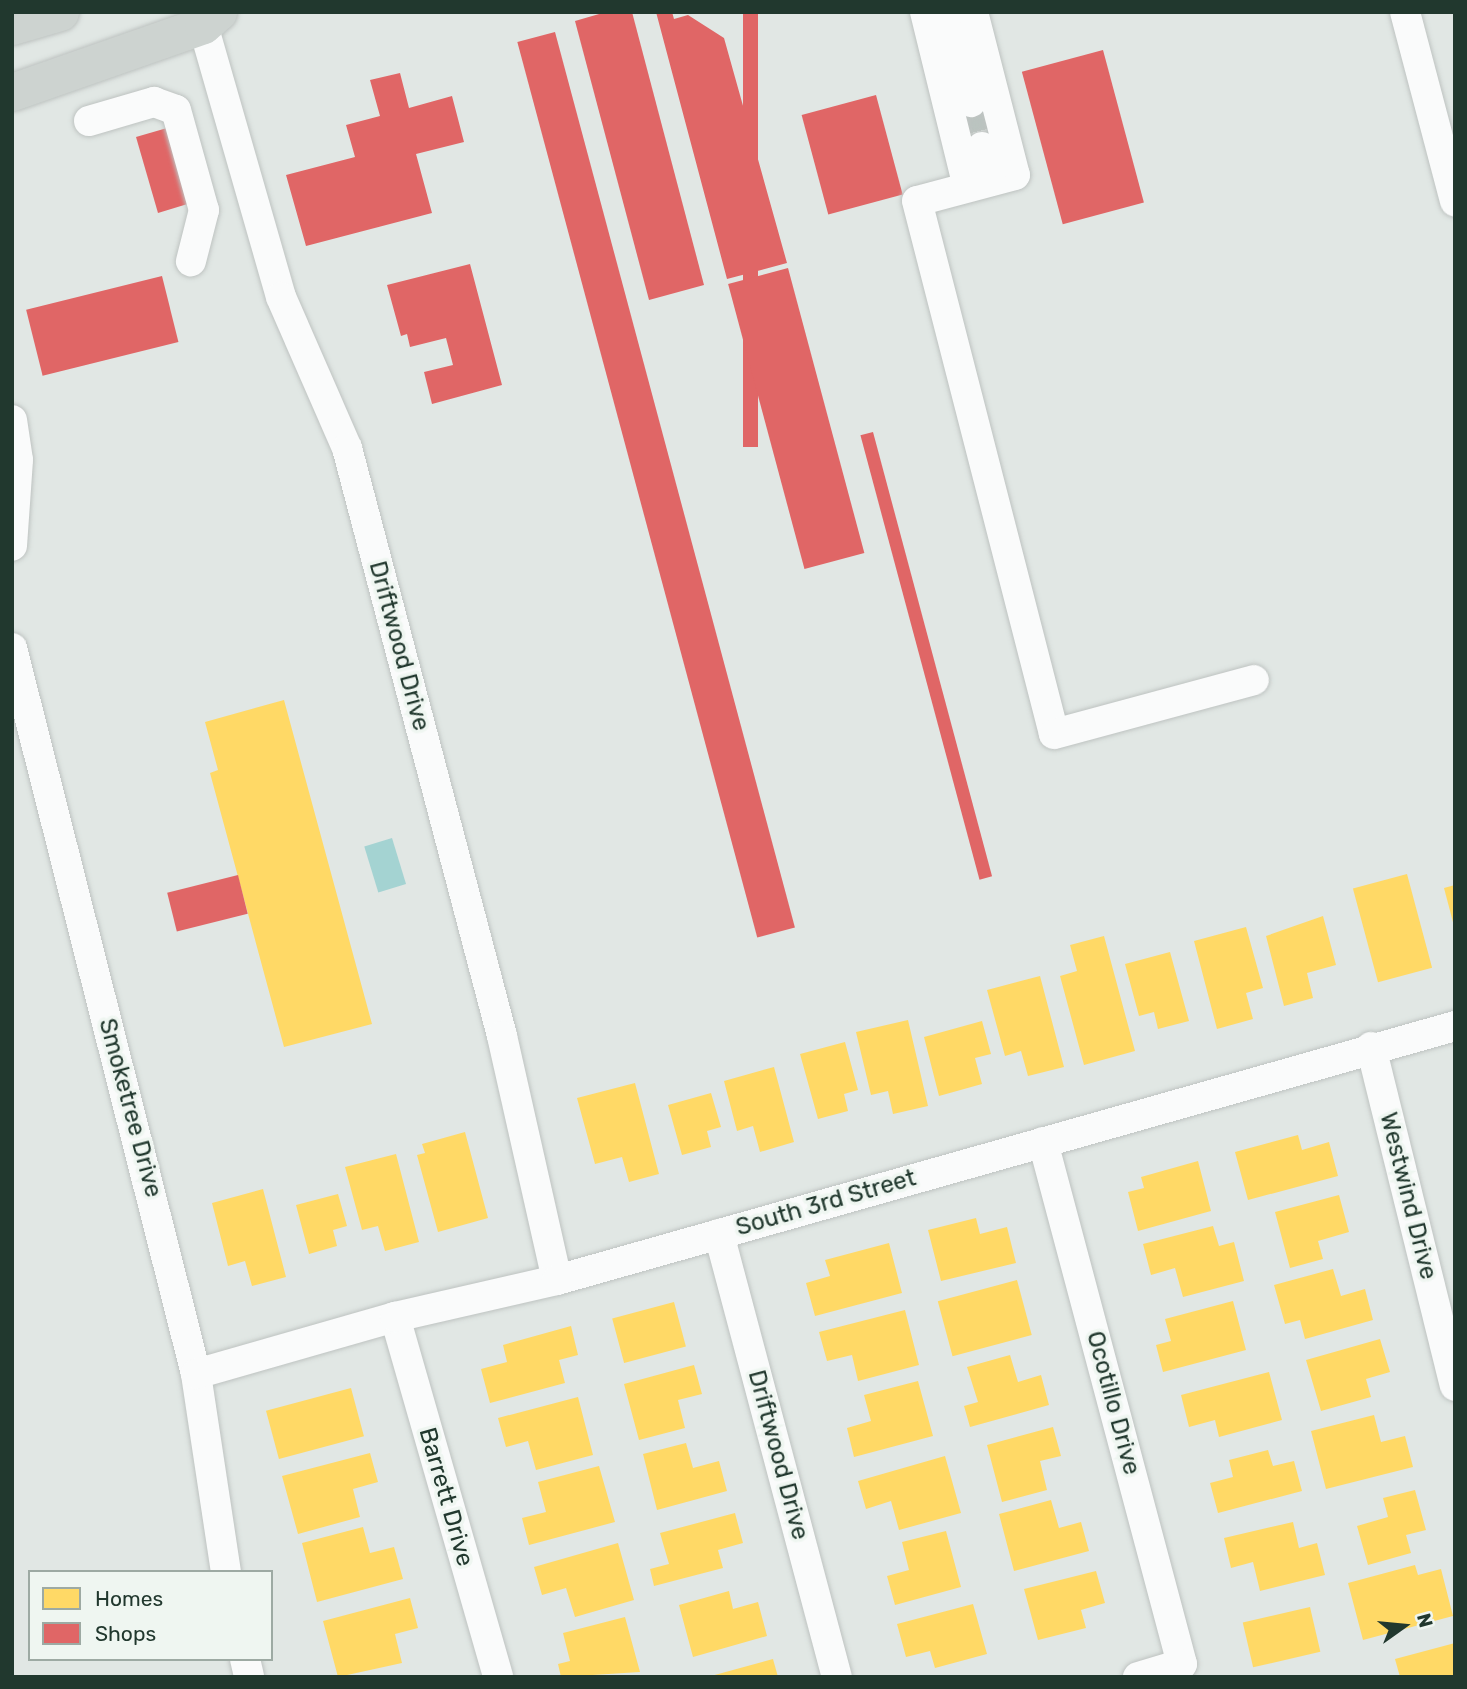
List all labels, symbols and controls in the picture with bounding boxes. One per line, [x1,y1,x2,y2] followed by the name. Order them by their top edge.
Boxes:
[363,558,435,734] street label: Driftwood Drive
[92,1015,168,1201] street label: Smoketree Drive
[1373,1109,1443,1283] street label: Westwind Drive
[733,1164,919,1242] street label: South 3rd Street
[1080,1328,1146,1478] street label: Ocotillo Drive
[742,1367,814,1543] street label: Driftwood Drive
[412,1424,480,1570] street label: Barrett Drive
[28,1570,273,1661] legend
[95,1586,163,1611] text: Homes
[1369,1591,1439,1661] north arrow
[1412,1611,1438,1630] text: N
[95,1621,156,1646] text: Shops

